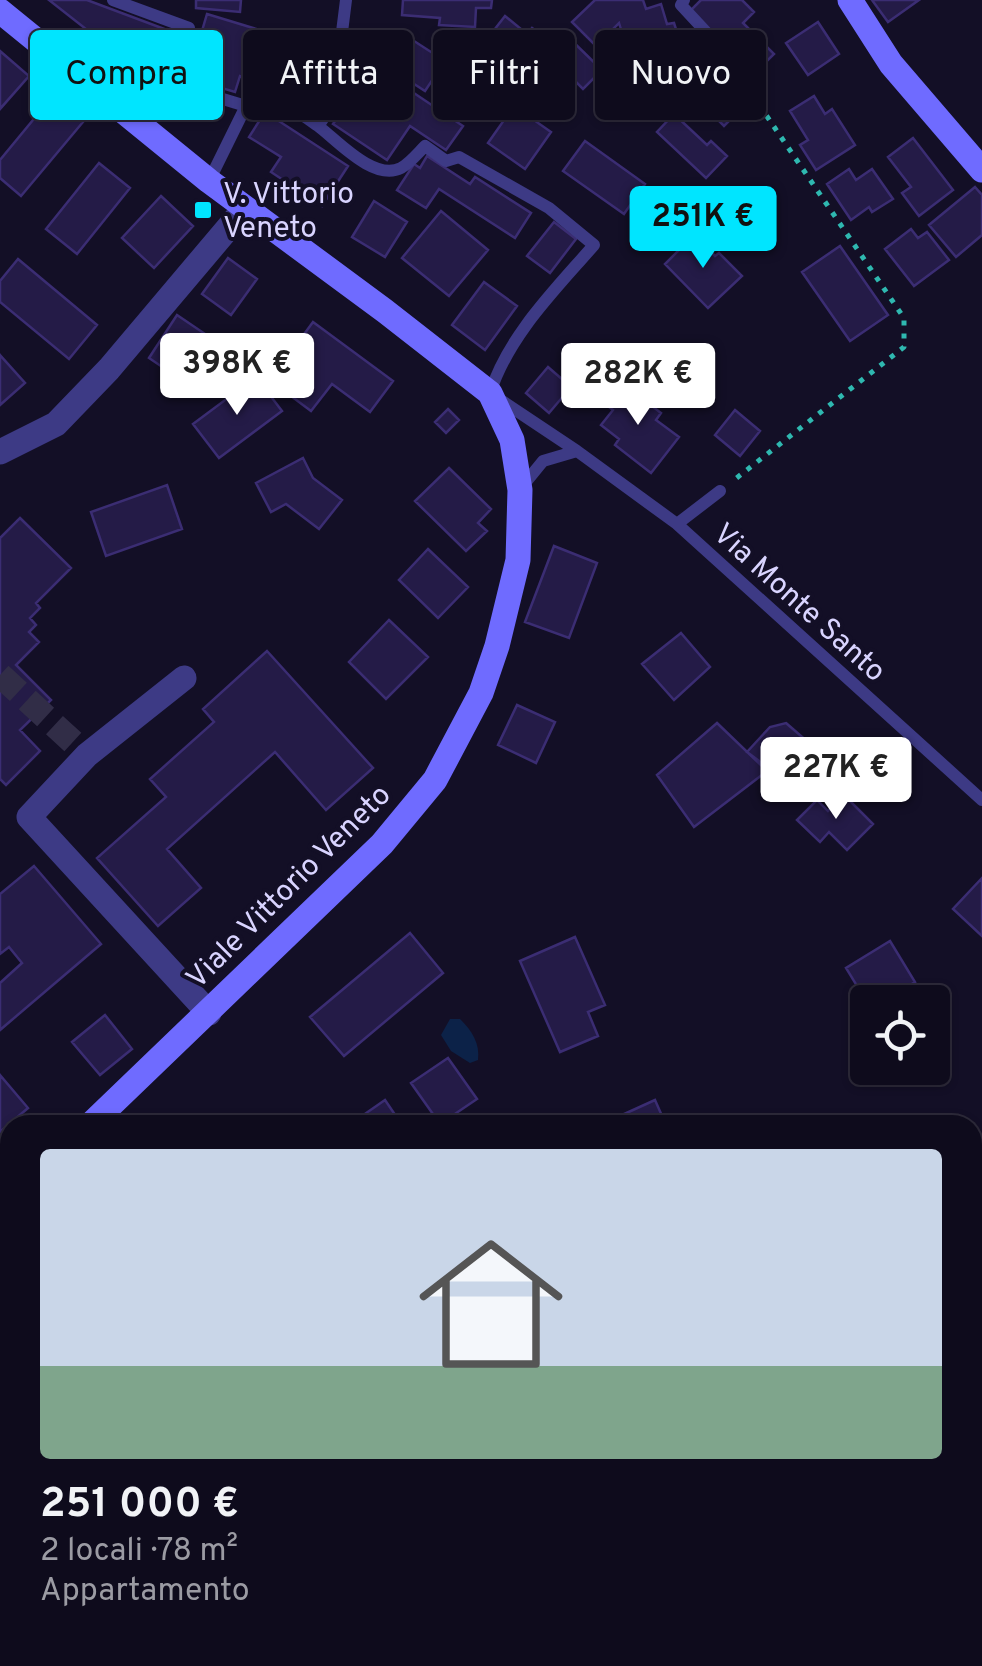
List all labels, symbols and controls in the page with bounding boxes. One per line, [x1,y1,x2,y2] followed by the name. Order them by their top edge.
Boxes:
[30,30,223,120] chip: Compra
[243,30,413,120] chip: Affitta
[433,30,575,120] chip: Filtri
[595,30,766,120] chip: Nuovo
[223,177,354,248] place label: V. Vittorio Veneto
[622,186,784,271] pin: 251K €
[652,198,754,238] text: 251K €
[192,199,214,221] marker: V. Vittorio Veneto
[156,333,318,418] pin: 398K €
[557,343,719,428] pin: 282K €
[182,345,292,385] text: 398K €
[583,355,693,395] text: 282K €
[704,517,892,691] street label: Via Monte Santo
[755,737,917,822] pin: 227K €
[783,749,889,789] text: 227K €
[180,778,400,998] street label: Viale Vittorio Veneto
[850,985,950,1085] map controls
[850,985,950,1085] button: locate
[401,1214,581,1394] icon: home
[40,1479,239,1532] text: 251 000 €
[40,1532,238,1572] text: 2 locali · 78 m²
[40,1572,250,1612] text: Appartamento

